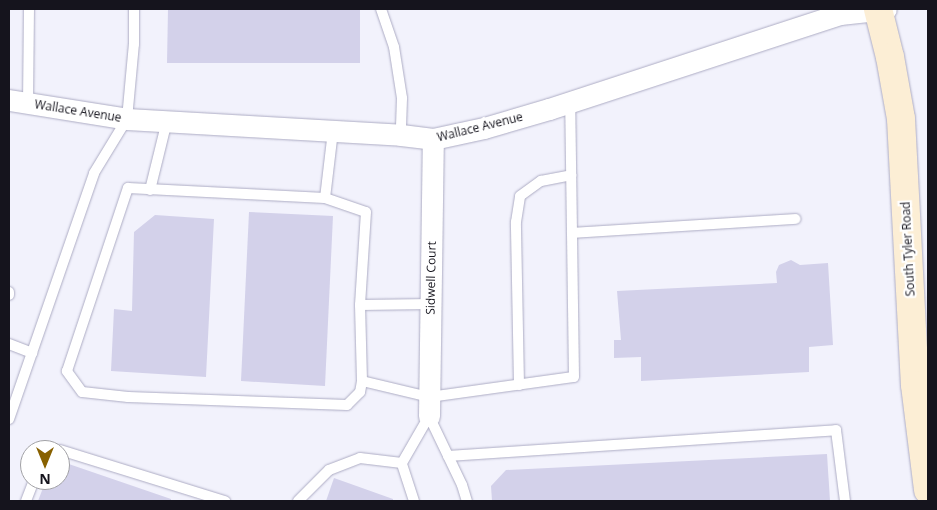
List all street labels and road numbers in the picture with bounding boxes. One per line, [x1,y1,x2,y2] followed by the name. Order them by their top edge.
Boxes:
[33,97,123,125] street label: Wallace Avenue
[436,109,524,145] street label: Wallace Avenue
[898,201,918,297] street label: South Tyler Road
[423,241,439,315] street label: Sidwell Court

